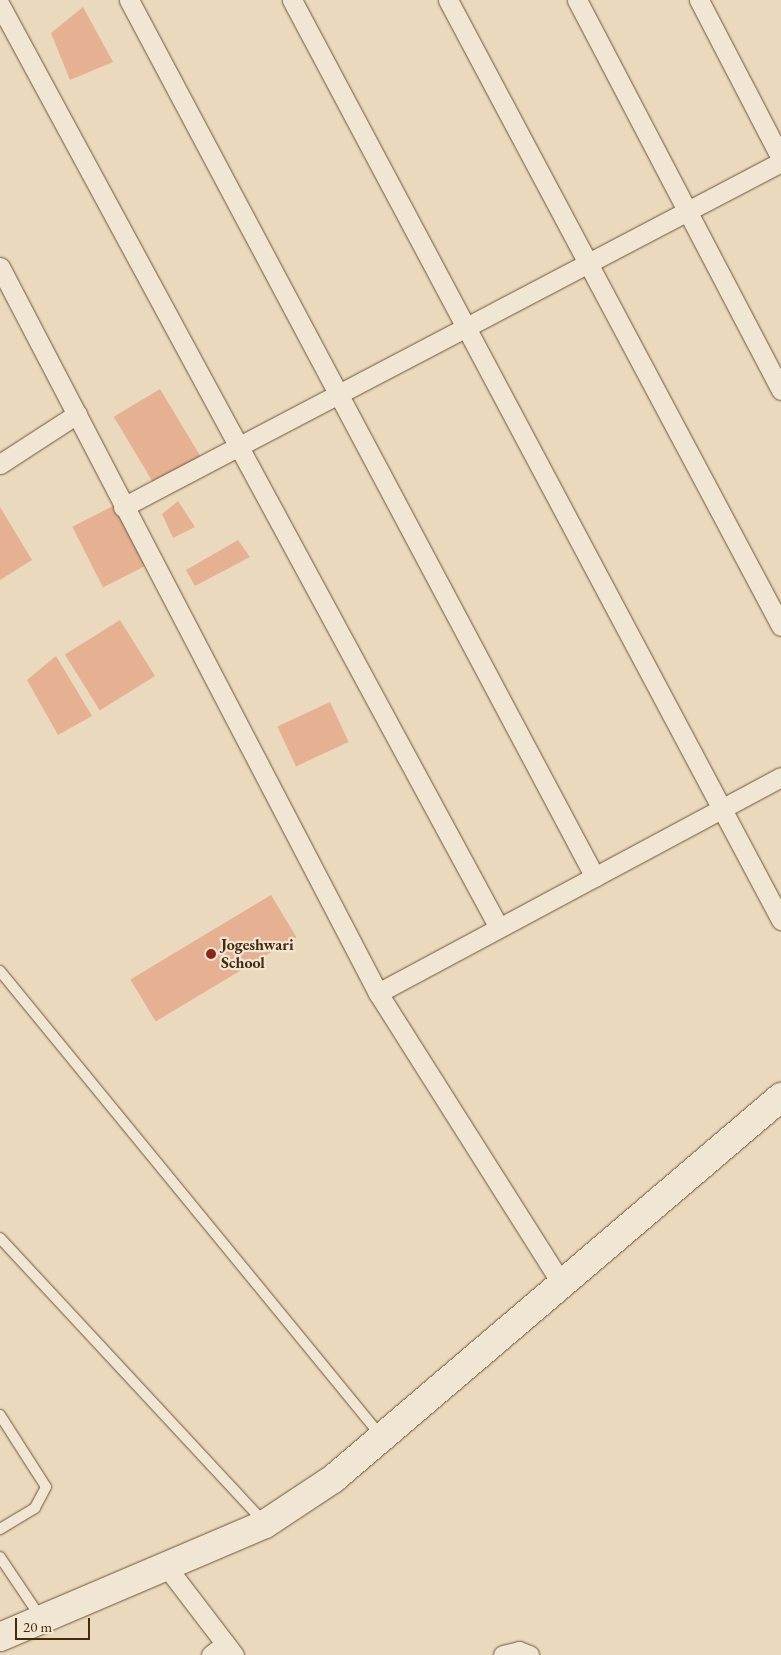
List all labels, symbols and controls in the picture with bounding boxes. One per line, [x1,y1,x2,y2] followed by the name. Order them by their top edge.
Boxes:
[221,935,294,973] place label: Jogeshwari School
[205,948,217,960] marker: Jogeshwari School
[18,1608,92,1640] scale bar
[23,1617,52,1636] text: 20 m

